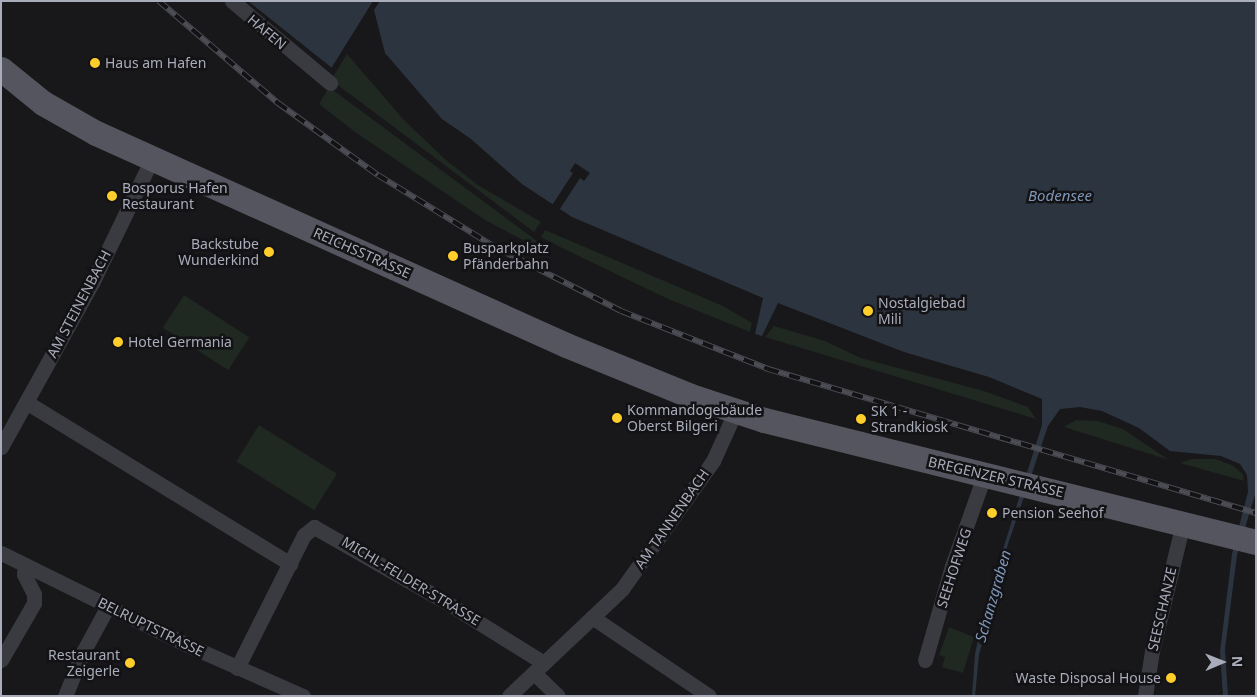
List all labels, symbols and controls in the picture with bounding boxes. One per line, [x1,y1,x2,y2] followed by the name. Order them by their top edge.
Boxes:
[244,11,290,53] street label: HAFEN
[105,55,206,71] place label: Haus am Hafen
[89,57,101,69] marker: Haus am Hafen
[122,180,228,212] place label: Bosporus Hafen Restaurant
[1028,187,1092,205] water label: Bodensee
[106,190,118,202] marker: Bosporus Hafen Restaurant
[311,224,413,282] street label: REICHSSTRASSE
[178,236,259,268] place label: Backstube Wunderkind
[463,240,549,272] place label: Busparkplatz Pfänderbahn
[263,246,275,258] marker: Backstube Wunderkind
[44,247,114,361] street label: AM STEINENBACH
[447,250,459,262] marker: Busparkplatz Pfänderbahn
[878,295,966,328] place label: Nostalgiebad Mili
[862,305,874,317] marker: Nostalgiebad Mili
[128,334,232,350] place label: Hotel Germania
[112,336,124,348] marker: Hotel Germania
[627,402,762,434] place label: Kommandogebäude Oberst Bilgeri
[871,403,948,436] place label: SK 1 - Strandkiosk
[611,412,623,424] marker: Kommandogebäude Oberst Bilgeri
[855,413,867,425] marker: SK 1 - Strandkiosk
[927,453,1065,501] street label: BREGENZER STRASSE
[631,466,713,572] street label: AM TANNENBACH
[1002,505,1104,521] place label: Pension Seehof
[986,507,998,519] marker: Pension Seehof
[933,526,975,610] street label: SEEHOFWEG
[339,533,483,629] street label: MICHL-FELDER-STRASSE
[971,548,1015,644] water label: Schanzgraben
[1144,565,1180,653] street label: SEESCHANZE
[95,594,207,660] street label: BELRUPTSTRASSE
[1197,637,1247,687] north arrow
[48,647,120,680] place label: Restaurant Zeigerle
[1228,656,1247,668] text: N
[124,657,136,669] marker: Restaurant Zeigerle
[1016,670,1161,686] place label: Waste Disposal House
[1165,672,1177,684] marker: Waste Disposal House

